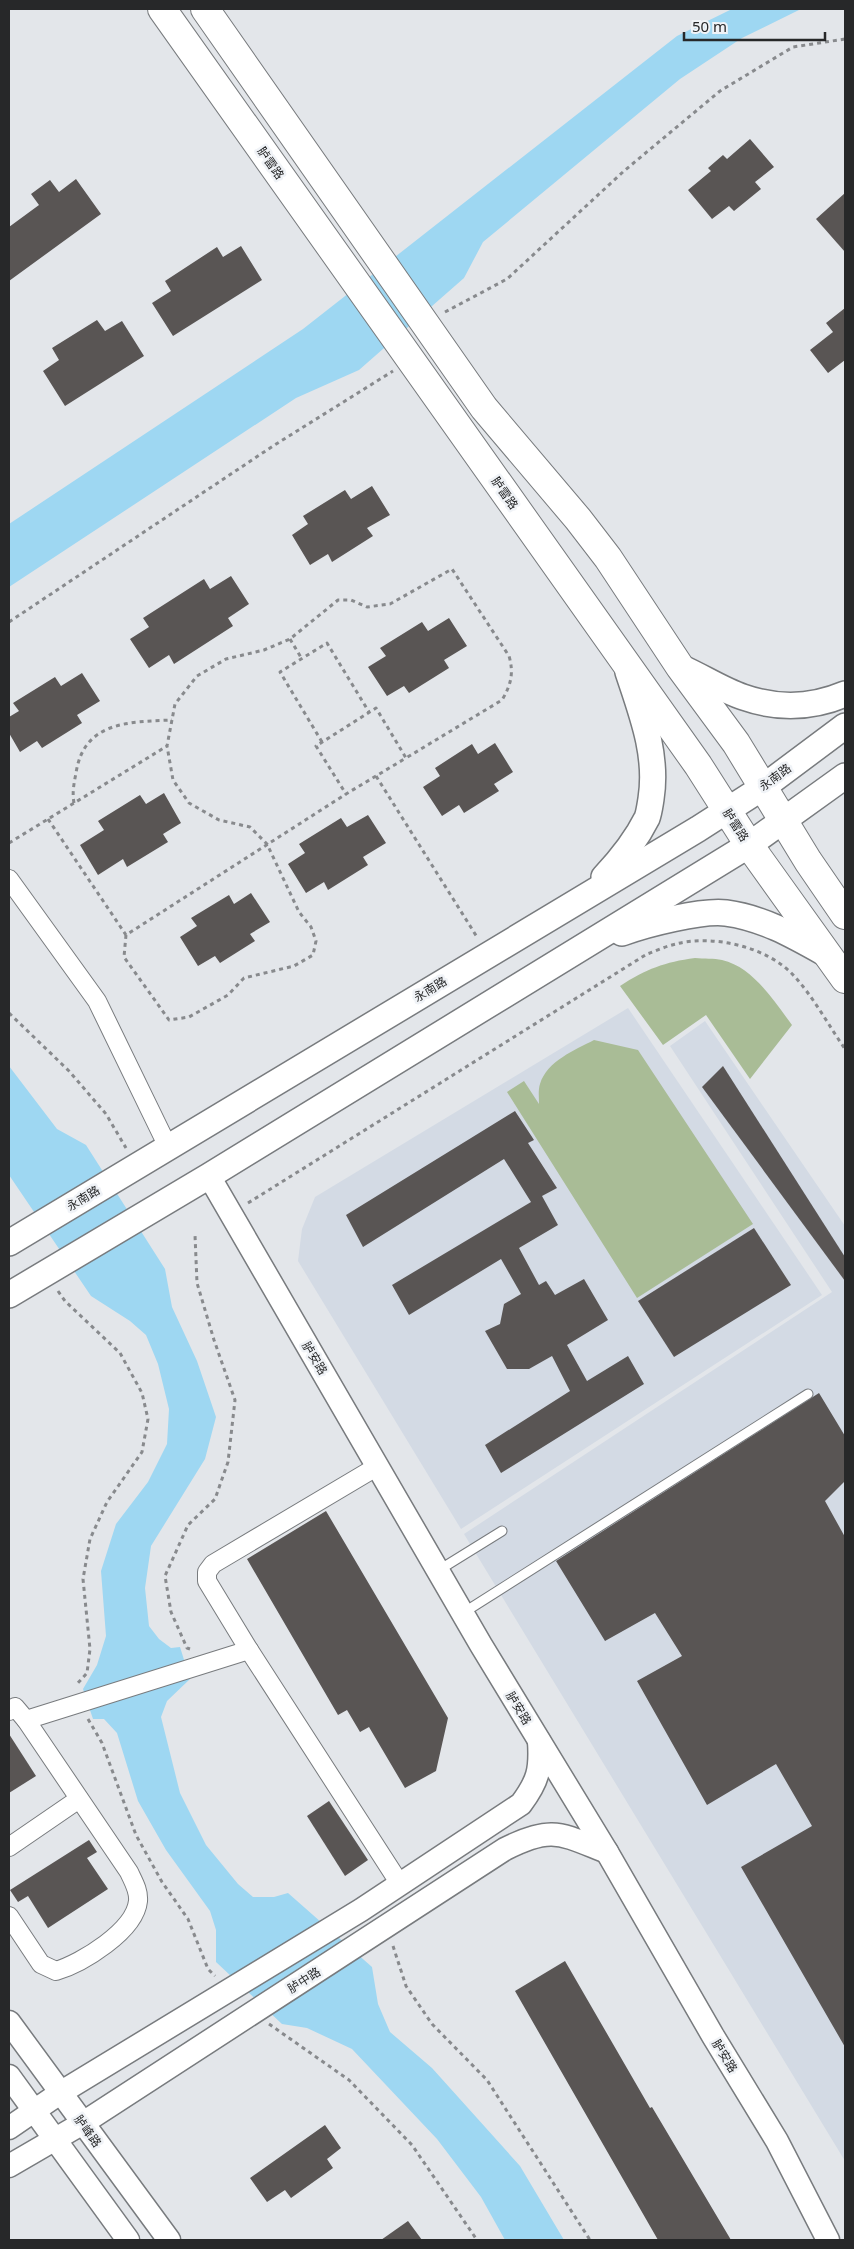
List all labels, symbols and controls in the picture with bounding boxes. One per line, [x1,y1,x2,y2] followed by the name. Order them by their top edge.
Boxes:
[684,10,825,42] scale bar
[692,16,727,36] text: 50 m
[254,143,288,183] street label: 胪雷路
[488,473,522,513] street label: 胪雷路
[755,760,795,794] street label: 永南路
[719,805,753,845] street label: 胪雷路
[410,972,450,1006] street label: 永南路
[63,1181,103,1215] street label: 永南路
[298,1338,332,1378] street label: 胪安路
[502,1688,536,1728] street label: 胪安路
[284,1963,324,1997] street label: 胪中路
[708,2036,742,2076] street label: 胪安路
[71,2111,105,2151] street label: 胪峰路

